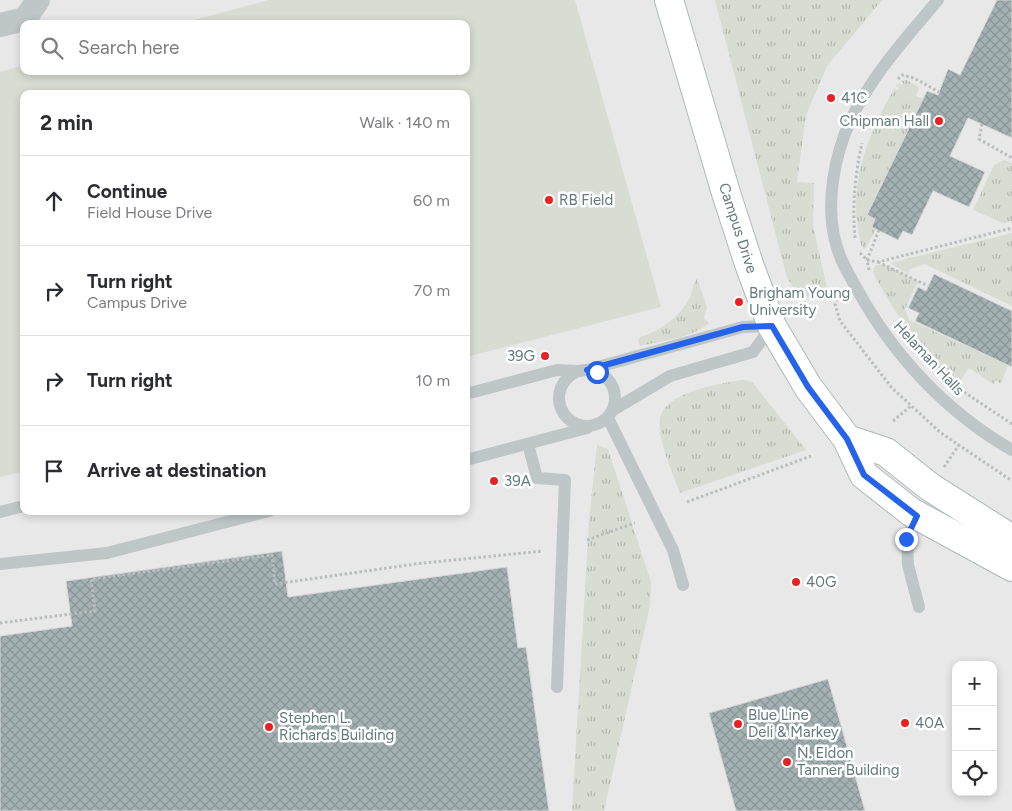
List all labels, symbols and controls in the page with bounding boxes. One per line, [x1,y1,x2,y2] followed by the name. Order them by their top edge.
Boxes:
[20,20,470,75] search box
[38,34,66,62] icon: search
[78,36,180,59] text: Search here
[841,89,868,107] place label: 41C
[825,92,837,104] marker: 41C
[40,110,93,135] text: 2 min
[839,112,929,130] place label: Chipman Hall
[360,113,450,132] text: Walk · 140 m
[933,115,945,127] marker: Chipman Hall
[87,180,167,203] text: Continue
[715,181,761,275] street label: Campus Drive
[40,187,68,215] icon: ahead
[413,191,450,210] text: 60 m
[559,191,613,209] place label: RB Field
[543,194,555,206] marker: RB Field
[87,203,212,222] text: Field House Drive
[87,270,173,293] text: Turn right
[40,277,68,305] icon: right
[414,281,450,300] text: 70 m
[749,284,850,319] place label: Brigham Young University
[87,293,187,312] text: Campus Drive
[733,296,745,308] marker: Brigham Young University
[890,317,968,399] street label: Helaman Halls
[507,347,535,365] place label: 39G
[539,350,551,362] marker: 39G
[586,361,609,384] route start
[40,367,68,395] icon: right
[87,369,173,392] text: Turn right
[416,371,450,390] text: 10 m
[40,457,68,485] icon: arrive
[87,459,266,482] text: Arrive at destination
[504,472,531,490] place label: 39A
[488,475,500,487] marker: 39A
[895,528,918,551] route end
[806,573,836,591] place label: 40G
[790,576,802,588] marker: 40G
[952,661,997,796] map controls
[952,661,997,706] button: +
[748,706,839,741] place label: Blue Line Deli & Markey
[952,706,997,751] button: −
[279,709,394,744] place label: Stephen L. Richards Building
[915,714,944,732] place label: 40A
[899,717,911,729] marker: 40A
[732,718,744,730] marker: Blue Line Deli & Markey
[263,721,275,733] marker: Stephen L. Richards Building
[797,744,899,779] place label: N. Eldon Tanner Building
[952,751,997,796] button: locate
[781,756,793,768] marker: N. Eldon Tanner Building

